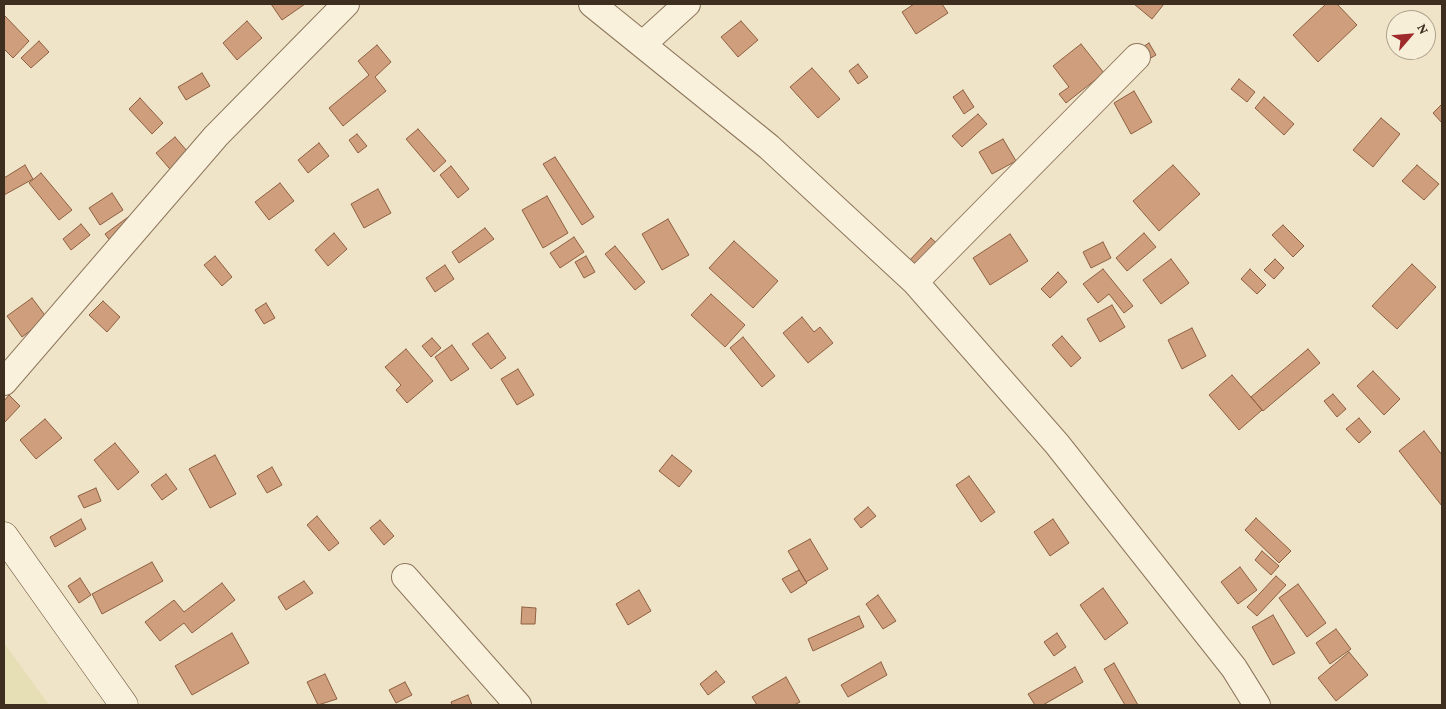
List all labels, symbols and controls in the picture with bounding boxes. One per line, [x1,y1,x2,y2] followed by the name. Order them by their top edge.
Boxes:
[1386,10,1436,60] north arrow
[1414,21,1433,37] text: N

